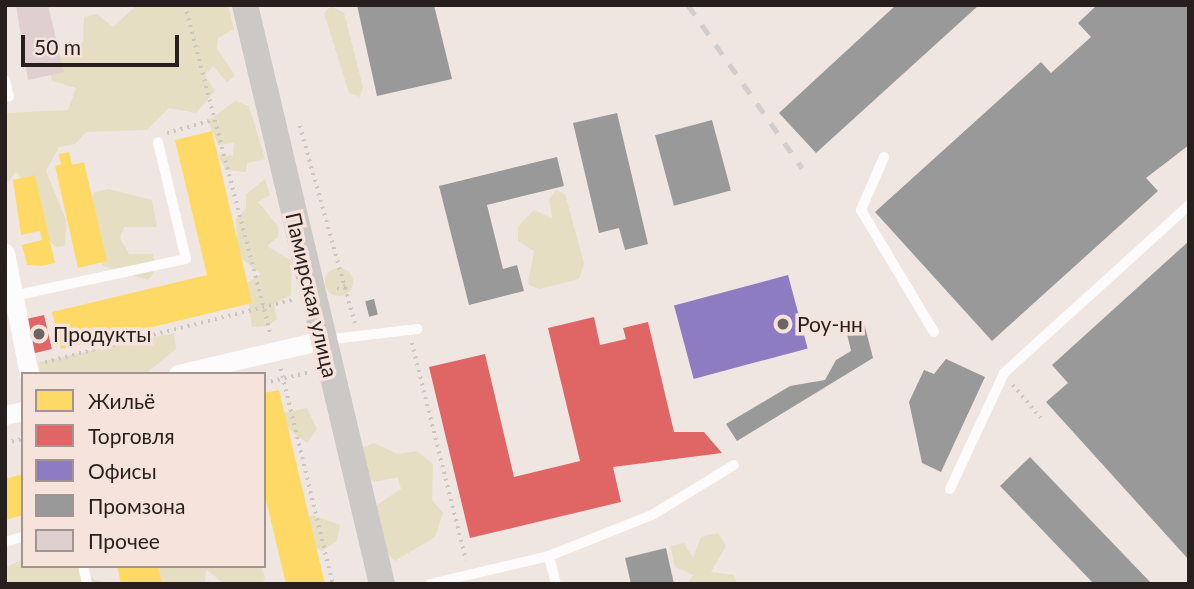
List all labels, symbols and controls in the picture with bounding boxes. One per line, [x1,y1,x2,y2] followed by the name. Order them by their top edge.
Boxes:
[24,21,182,65] scale bar
[34,34,81,59] text: 50 m
[281,210,343,380] street label: Памирская улица
[797,311,863,337] place label: Роу-нн
[775,316,791,332] marker: Роу-нн
[53,321,152,347] place label: Продукты
[31,326,47,342] marker: Продукты
[21,372,266,568] legend
[88,388,155,413] text: Жильё
[88,423,175,448] text: Торговля
[88,458,157,483] text: Офисы
[88,493,185,518] text: Промзона
[88,528,160,553] text: Прочее

